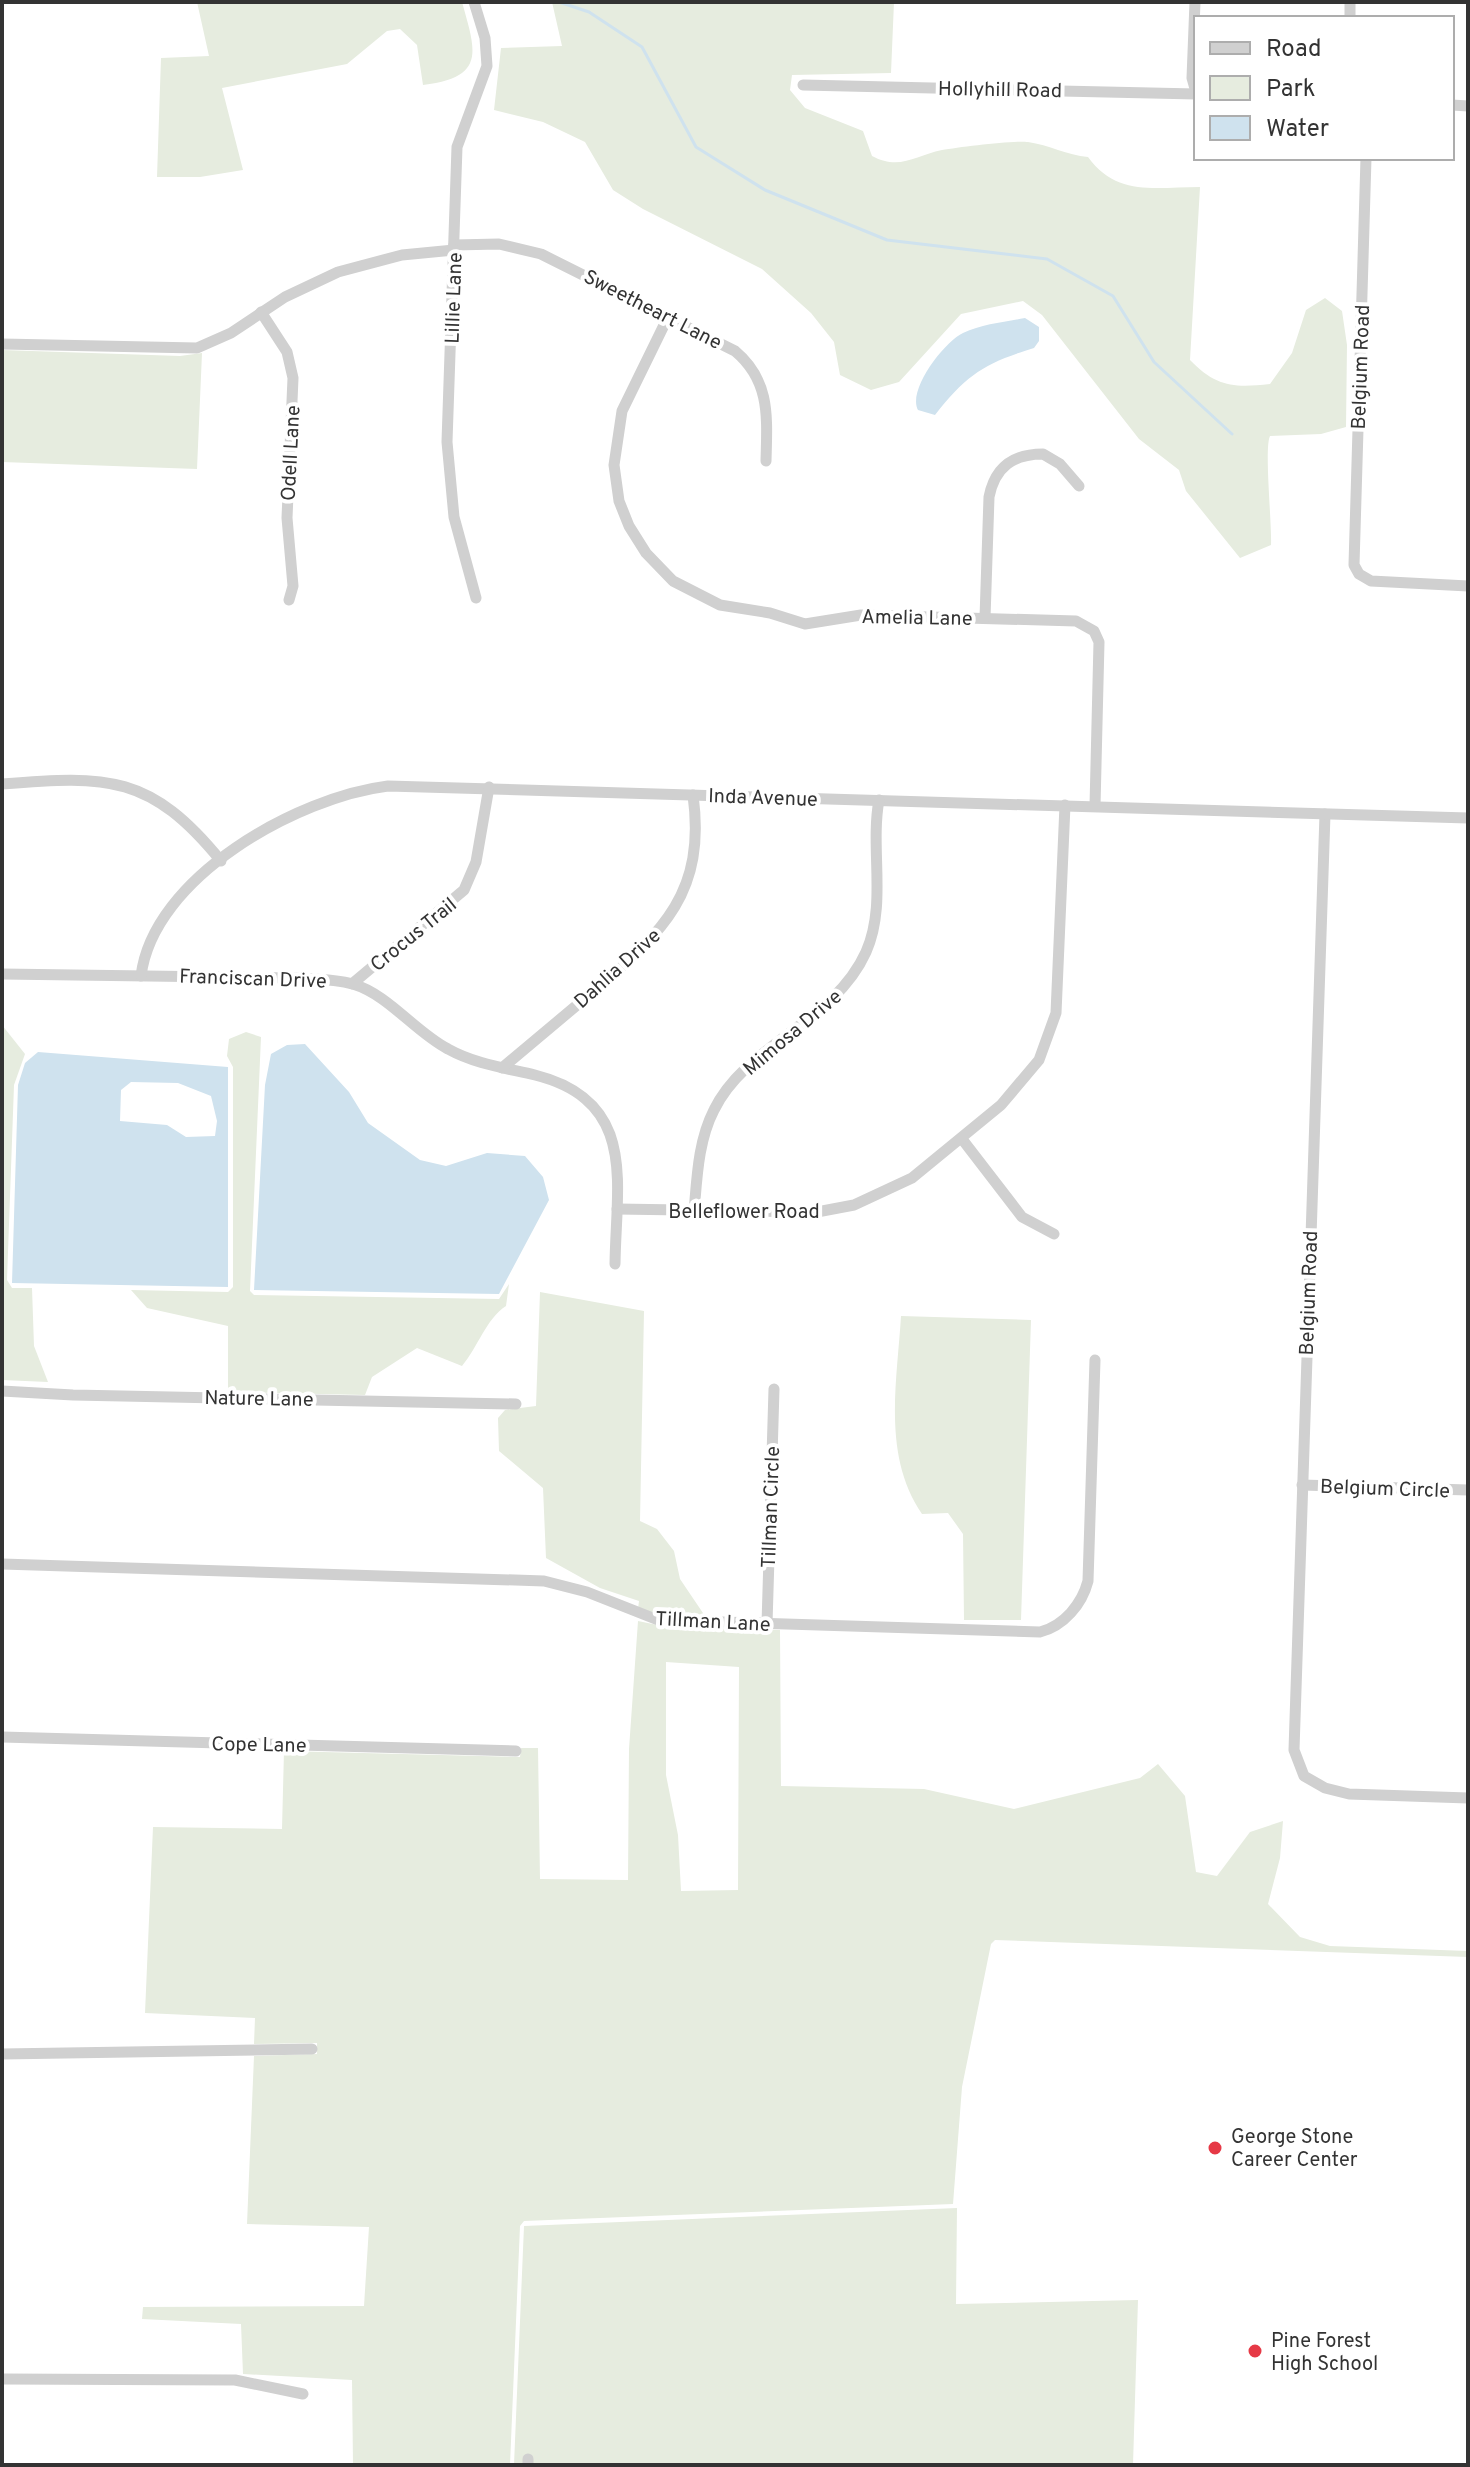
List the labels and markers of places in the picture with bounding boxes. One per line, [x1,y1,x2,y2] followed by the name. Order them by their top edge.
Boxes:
[1231,2125,1358,2174] place label: George Stone Career Center
[1206,2139,1224,2157] marker: George Stone Career Center
[1271,2329,1378,2378] place label: Pine Forest High School
[1246,2342,1264,2360] marker: Pine Forest High School

